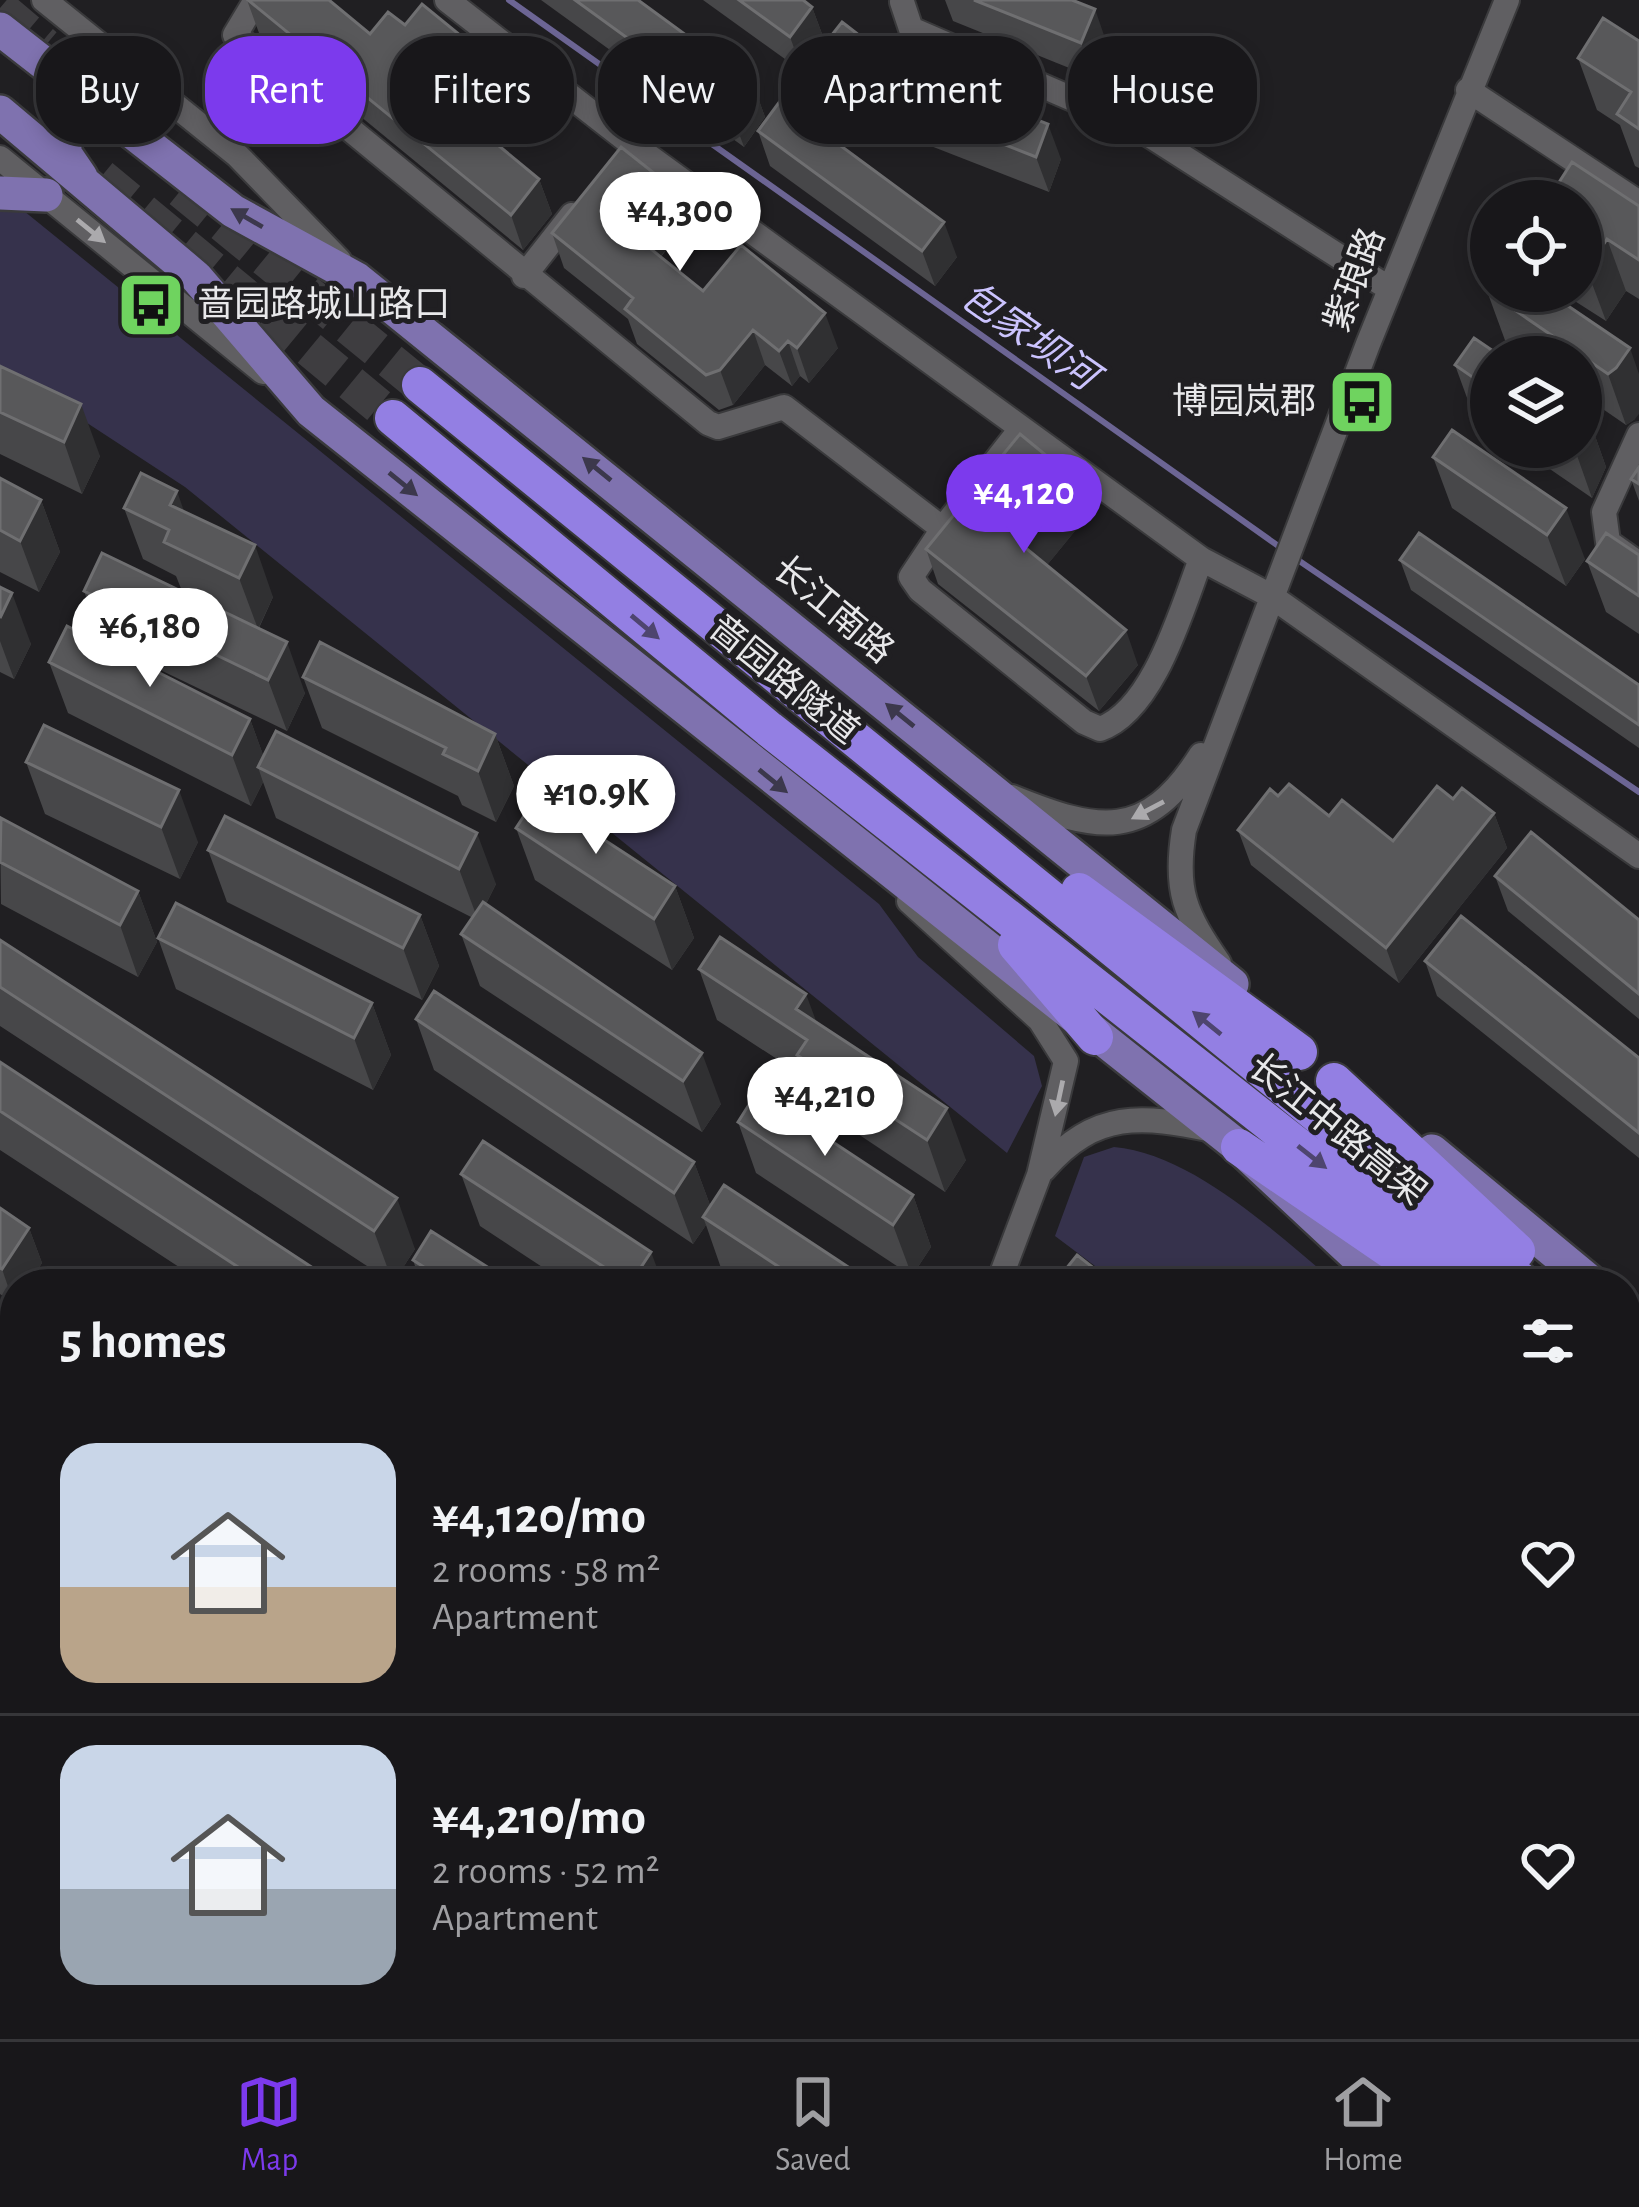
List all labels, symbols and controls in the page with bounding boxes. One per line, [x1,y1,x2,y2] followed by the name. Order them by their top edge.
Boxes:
[36,36,181,144] chip: Buy
[205,36,366,144] chip: Rent
[390,36,574,144] chip: Filters
[598,36,757,144] chip: New
[781,36,1044,144] chip: Apartment
[1068,36,1257,144] chip: House
[582,172,778,274] pin: ¥4,300
[1470,180,1602,468] map controls
[1470,180,1602,312] button: locate
[627,191,733,230] text: ¥4,300
[230,209,264,230] one-way arrow
[76,218,107,243] one-way arrow
[1317,222,1391,337] street label: 紫琅路
[116,270,186,340] bus stop icon: 啬园路城山路口
[953,274,1111,402] water label: 包家坝河
[198,285,450,323] place label: 啬园路城山路口
[1470,336,1602,468] button: layers
[1327,367,1397,437] bus stop icon: 博园岚郡
[1172,382,1316,420] place label: 博园岚郡
[926,454,1122,556] pin: ¥4,120
[581,457,612,483] one-way arrow
[387,471,418,496] one-way arrow
[973,473,1075,512] text: ¥4,120
[766,548,901,670] street label: 长江南路
[52,588,248,690] pin: ¥6,180
[99,607,201,646] text: ¥6,180
[703,608,867,751] street label: 啬园路隧道
[630,613,660,639] one-way arrow
[884,703,915,728] one-way arrow
[498,755,694,857] pin: ¥10.9K
[757,767,788,793] one-way arrow
[543,774,649,813] text: ¥10.9K
[1131,800,1165,820] one-way arrow
[1192,1011,1222,1037] one-way arrow
[1242,1046,1434,1212] street label: 长江中路高架
[727,1057,923,1159] pin: ¥4,210
[774,1076,876,1115] text: ¥4,210
[1049,1079,1068,1117] one-way arrow
[1296,1144,1327,1169] one-way arrow
[1515,1308,1581,1374] icon: filters
[60,1316,227,1367] text: 5 homes
[156,1491,300,1635] icon: home
[432,1491,646,1542] text: ¥4,120/mo
[1515,1530,1581,1596] icon: heart
[432,1551,660,1590] text: 2 rooms · 58 m²
[432,1598,598,1637] text: Apartment
[432,1792,646,1843] text: ¥4,210/mo
[156,1793,300,1937] icon: home
[1515,1832,1581,1898] icon: heart
[432,1852,659,1891] text: 2 rooms · 52 m²
[432,1899,598,1938] text: Apartment
[236,2069,302,2181] tab: Map
[775,2069,851,2181] tab: Saved
[1323,2069,1403,2181] tab: Home

